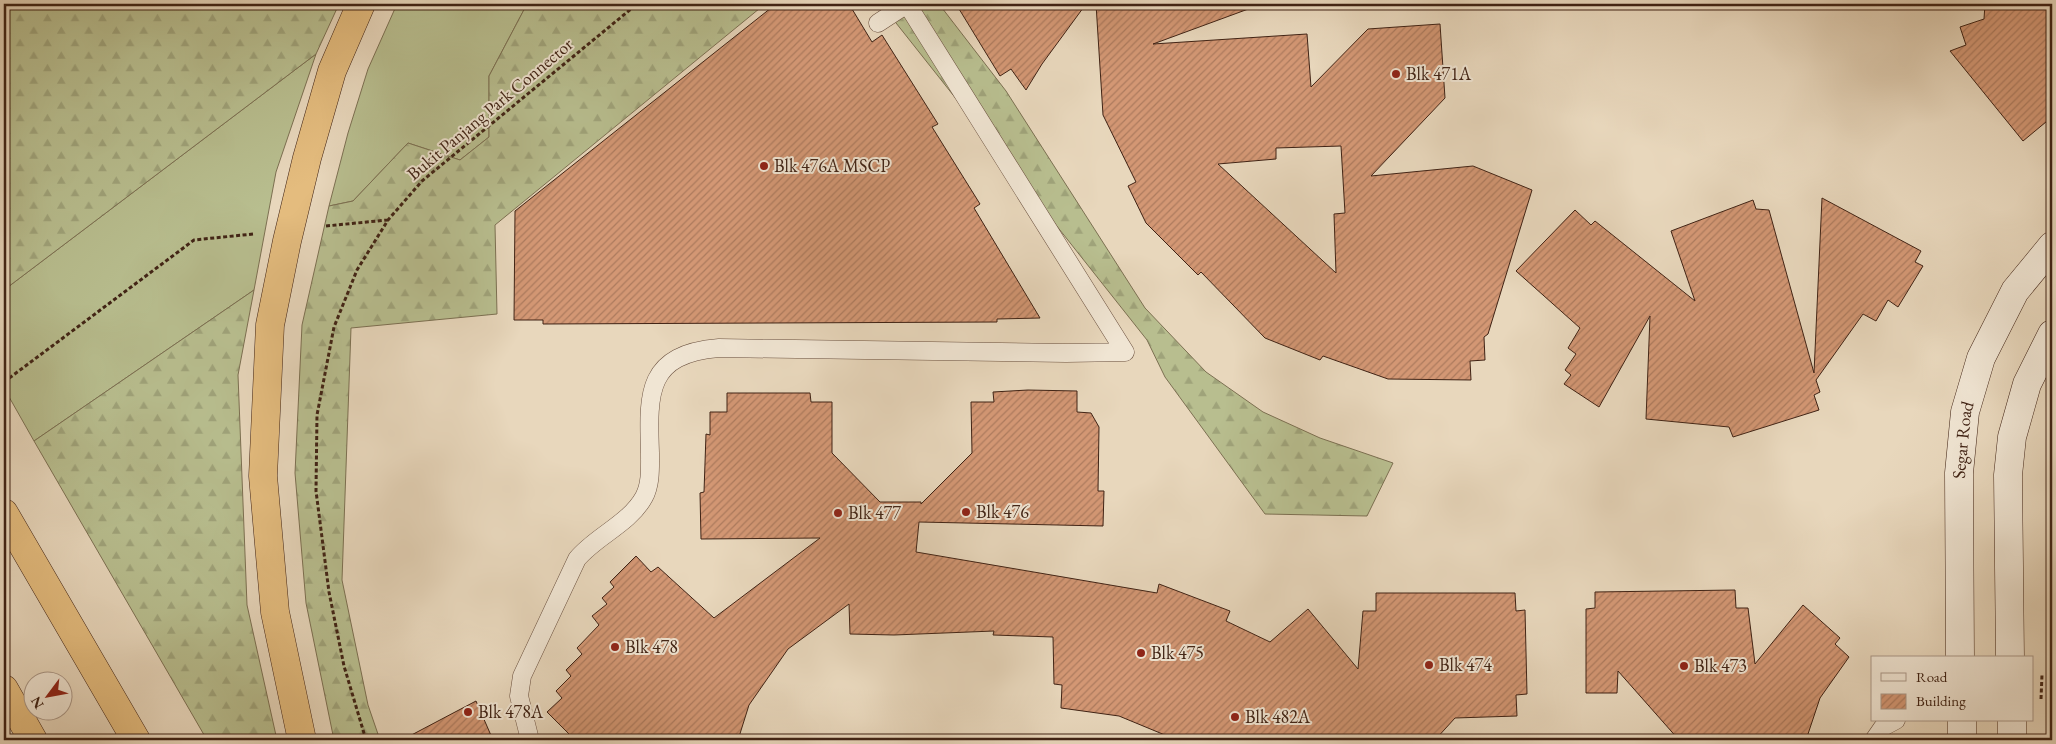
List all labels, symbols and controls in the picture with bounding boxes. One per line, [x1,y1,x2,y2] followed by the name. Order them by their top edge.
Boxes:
[402,32,577,185] street label: Bukit Panjang Park Connector
[1406,62,1472,85] place label: Blk 471A
[1390,68,1402,80] marker: Blk 471A
[774,154,890,177] place label: Blk 476A MSCP
[758,160,770,172] marker: Blk 476A MSCP
[1947,398,1979,479] street label: Segar Road
[976,500,1029,523] place label: Blk 476
[848,501,901,524] place label: Blk 477
[960,506,972,518] marker: Blk 476
[832,507,844,519] marker: Blk 477
[625,635,678,658] place label: Blk 478
[609,641,621,653] marker: Blk 478
[1151,641,1204,664] place label: Blk 475
[1135,647,1147,659] marker: Blk 475
[1439,653,1492,676] place label: Blk 474
[1694,654,1747,677] place label: Blk 473
[1871,656,2034,722] legend
[1423,659,1435,671] marker: Blk 474
[1678,660,1690,672] marker: Blk 473
[1916,667,1948,686] text: Road
[22,672,72,722] north arrow
[1916,691,1966,710] text: Building
[26,693,48,712] text: N
[478,700,544,723] place label: Blk 478A
[1245,705,1311,728] place label: Blk 482A
[462,706,474,718] marker: Blk 478A
[1229,711,1241,723] marker: Blk 482A

